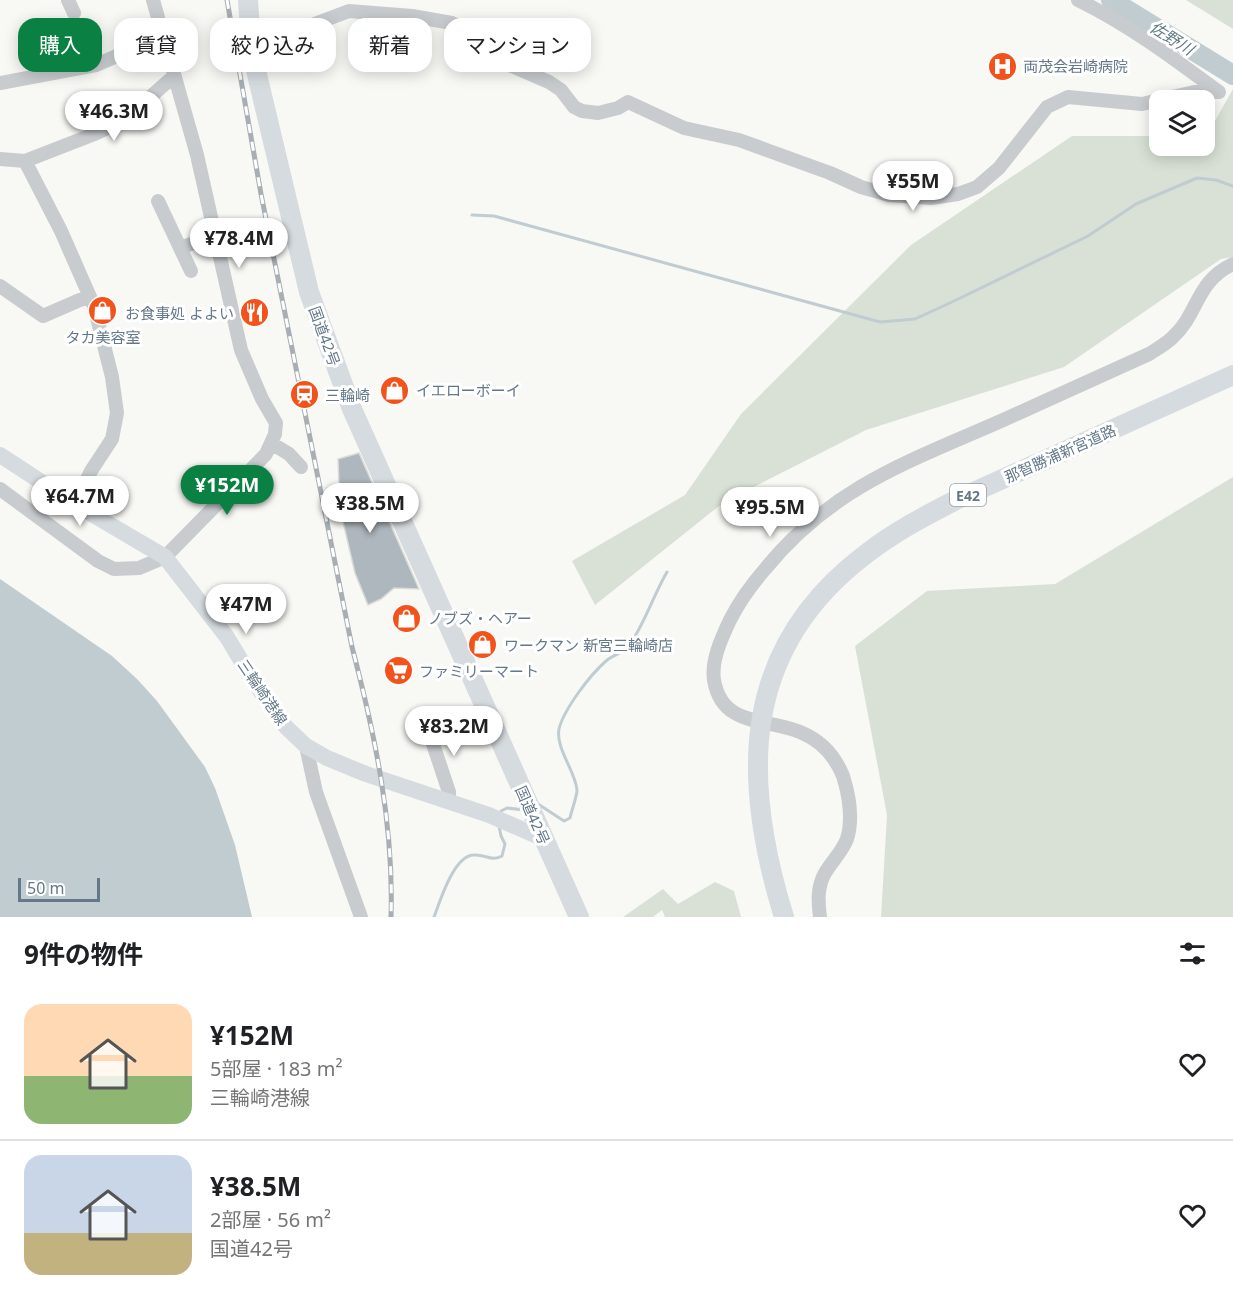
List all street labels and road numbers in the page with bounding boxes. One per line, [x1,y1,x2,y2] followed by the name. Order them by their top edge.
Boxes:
[305,303,345,369] street label: 国道42号
[1001,419,1119,487] street label: 那智勝浦新宮道路
[950,484,986,506] road number: E42
[234,655,292,729] street label: 三輪崎港線
[511,783,555,847] street label: 国道42号

